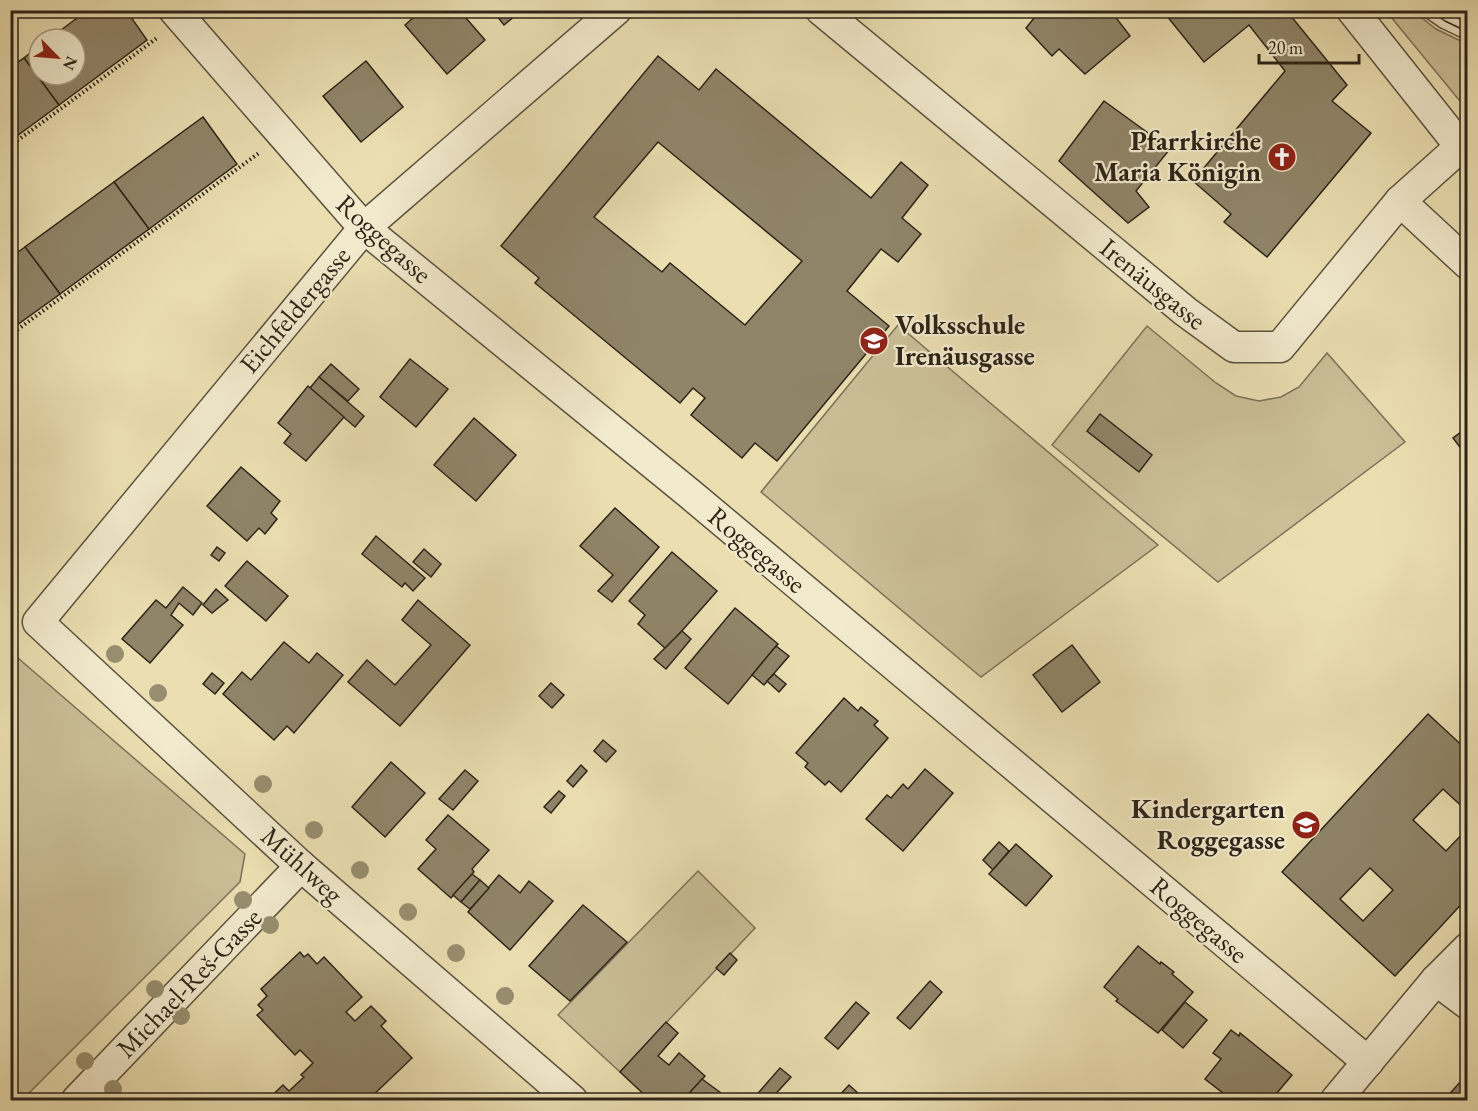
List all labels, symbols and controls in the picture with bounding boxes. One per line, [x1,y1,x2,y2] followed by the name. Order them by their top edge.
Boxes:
[27,27,87,87] north arrow
[1259,27,1360,65] scale bar
[1268,36,1303,59] text: 20 m
[58,53,82,73] text: N
[1094,123,1261,189] place label: Pfarrkirche Maria Königin
[1266,141,1298,173] church icon: Pfarrkirche Maria Königin
[329,186,440,291] street label: Roggegasse
[1093,230,1214,337] street label: Irenäusgasse
[231,239,358,380] street label: Eichfeldergasse
[895,307,1035,373] place label: Volksschule Irenäusgasse
[858,325,890,357] school or university icon: Volksschule Irenäusgasse
[701,499,813,601] street label: Roggegasse
[1131,791,1285,857] place label: Kindergarten Roggegasse
[1290,809,1322,841] school or university icon: Kindergarten Roggegasse
[254,818,351,911] street label: Mühlweg
[1143,869,1255,971] street label: Roggegasse
[108,900,269,1065] street label: Michael-Reš-Gasse

